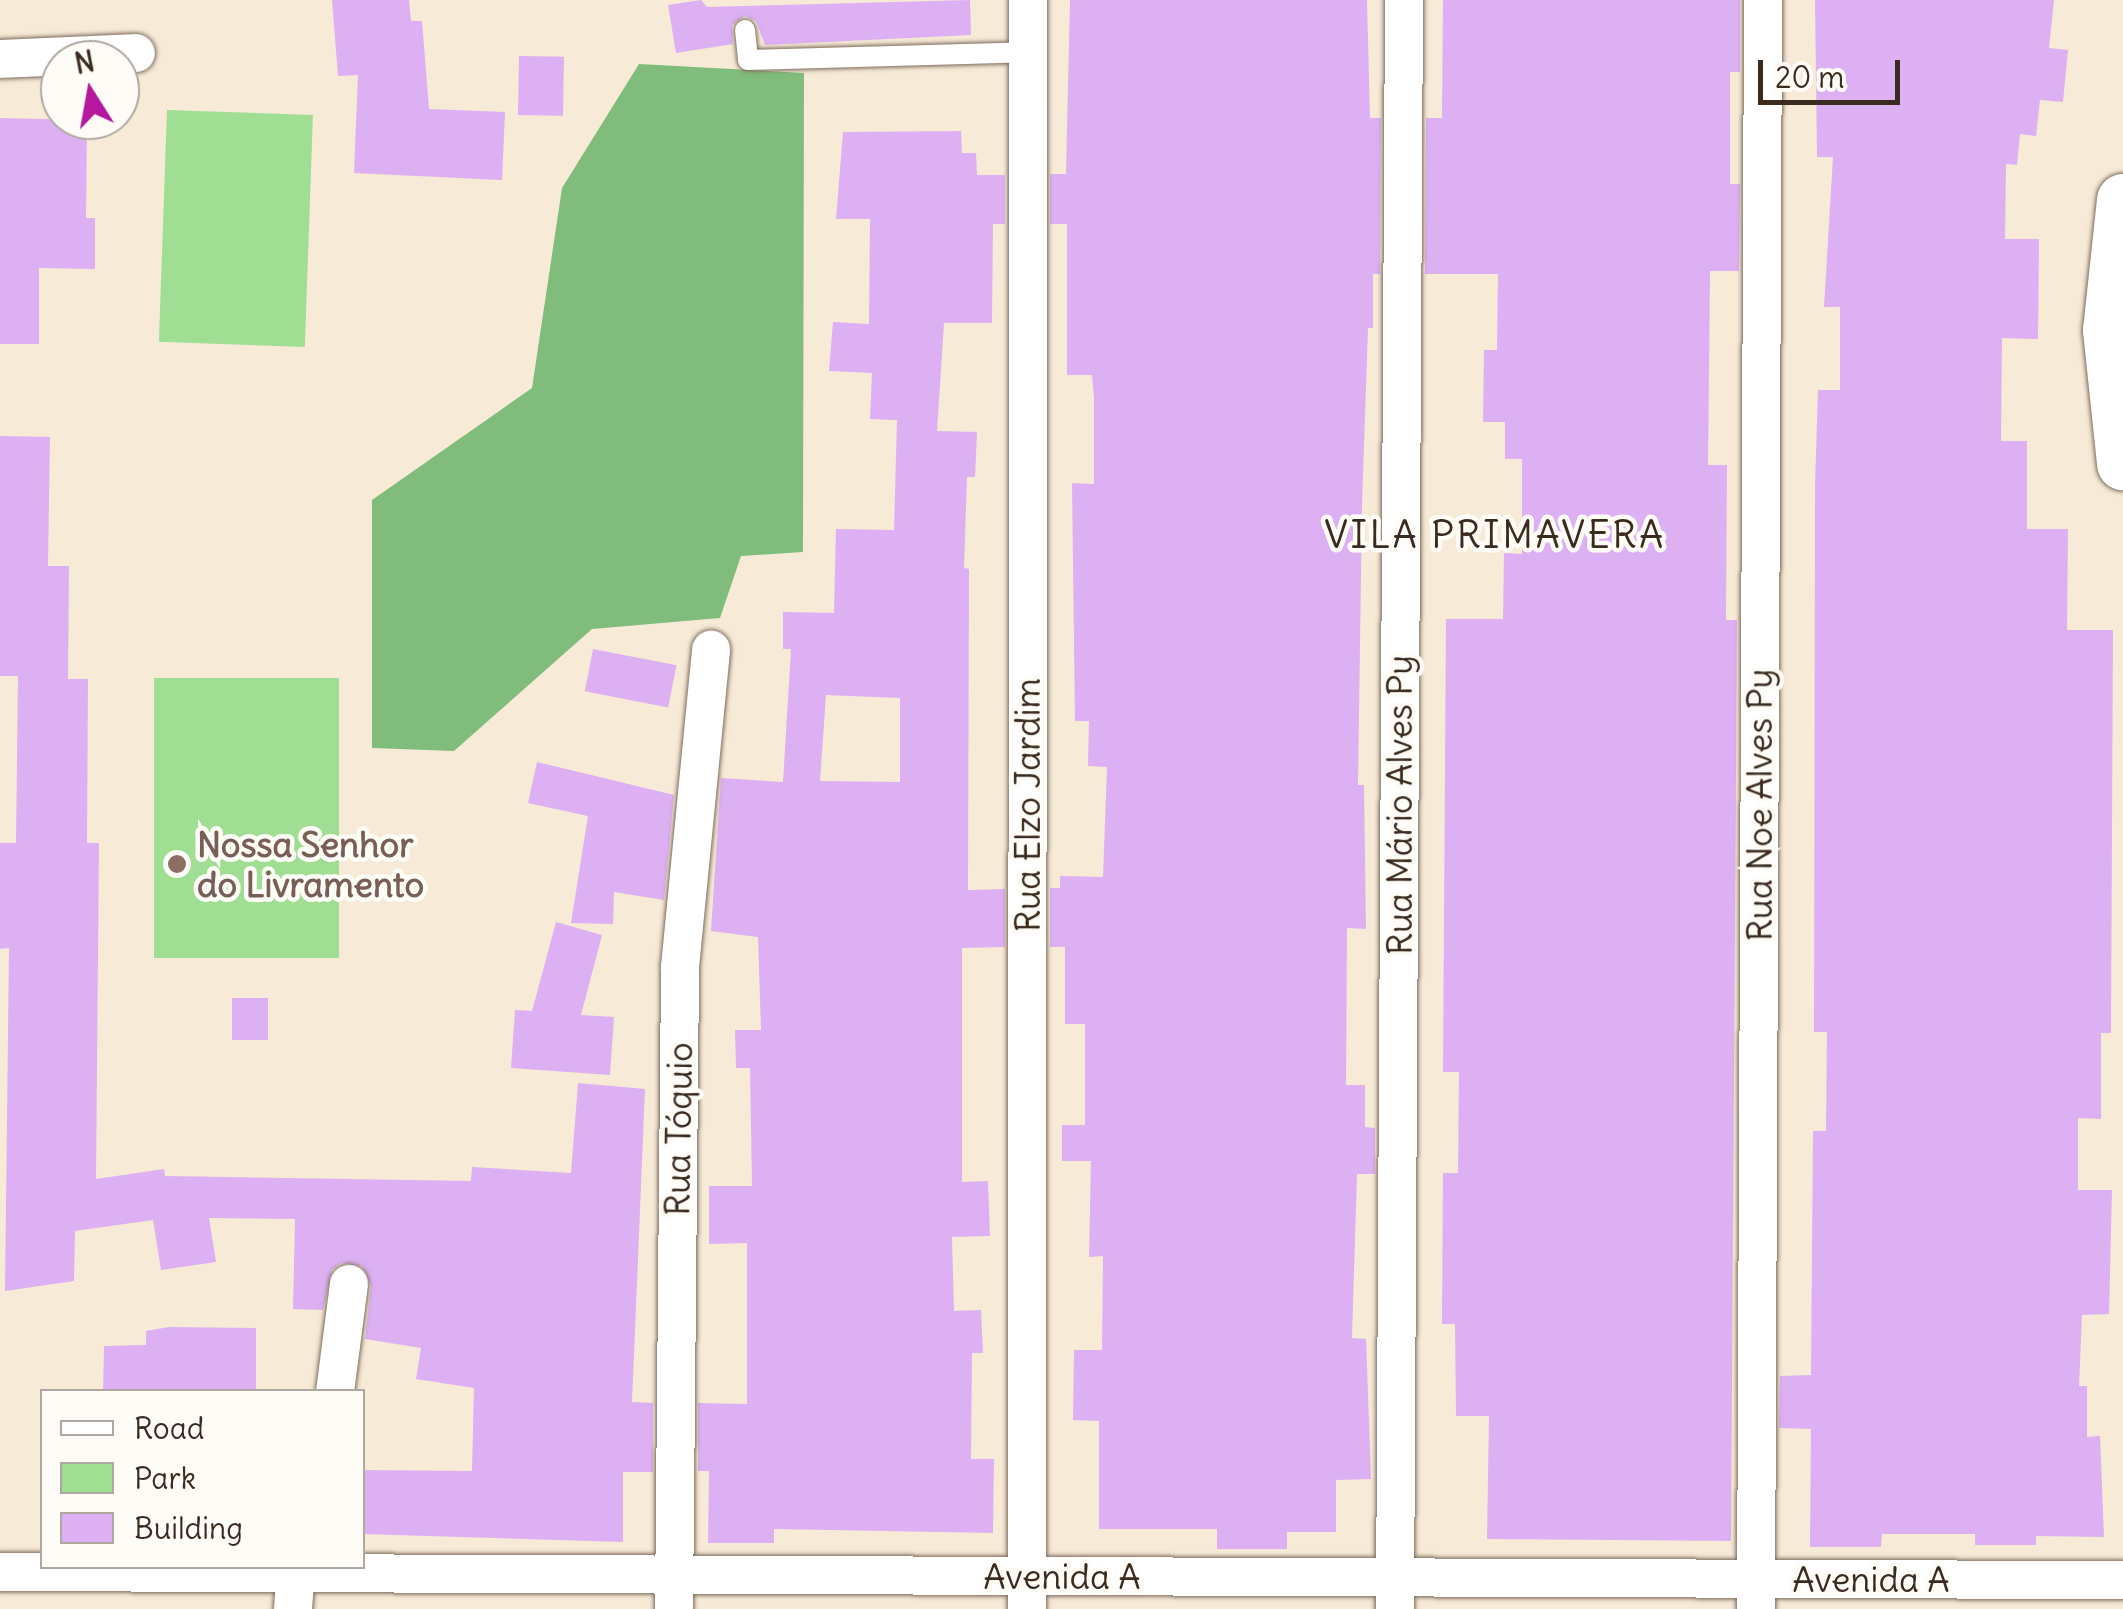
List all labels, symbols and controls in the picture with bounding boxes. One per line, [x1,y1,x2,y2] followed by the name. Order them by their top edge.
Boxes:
[40,40,140,140] north arrow
[1763,40,1906,102] scale bar
[72,43,98,82] text: N
[1775,58,1845,96] text: 20 m
[1324,512,1666,558] district label: VILA PRIMAVERA
[1378,655,1420,955] street label: Rua Mário Alves Py
[1738,669,1780,941] street label: Rua Noe Alves Py
[1006,678,1048,932] street label: Rua Elzo Jardim
[197,823,424,905] place label: Nossa Senhor do Livramento
[166,853,188,875] marker: Nossa Senhor do Livramento
[655,1042,701,1216] street label: Rua Tóquio
[40,1389,365,1569] legend
[134,1409,204,1447] text: Road
[134,1459,196,1497] text: Park
[134,1509,243,1547] text: Building
[983,1555,1141,1597] street label: Avenida A
[1792,1558,1950,1600] street label: Avenida A

